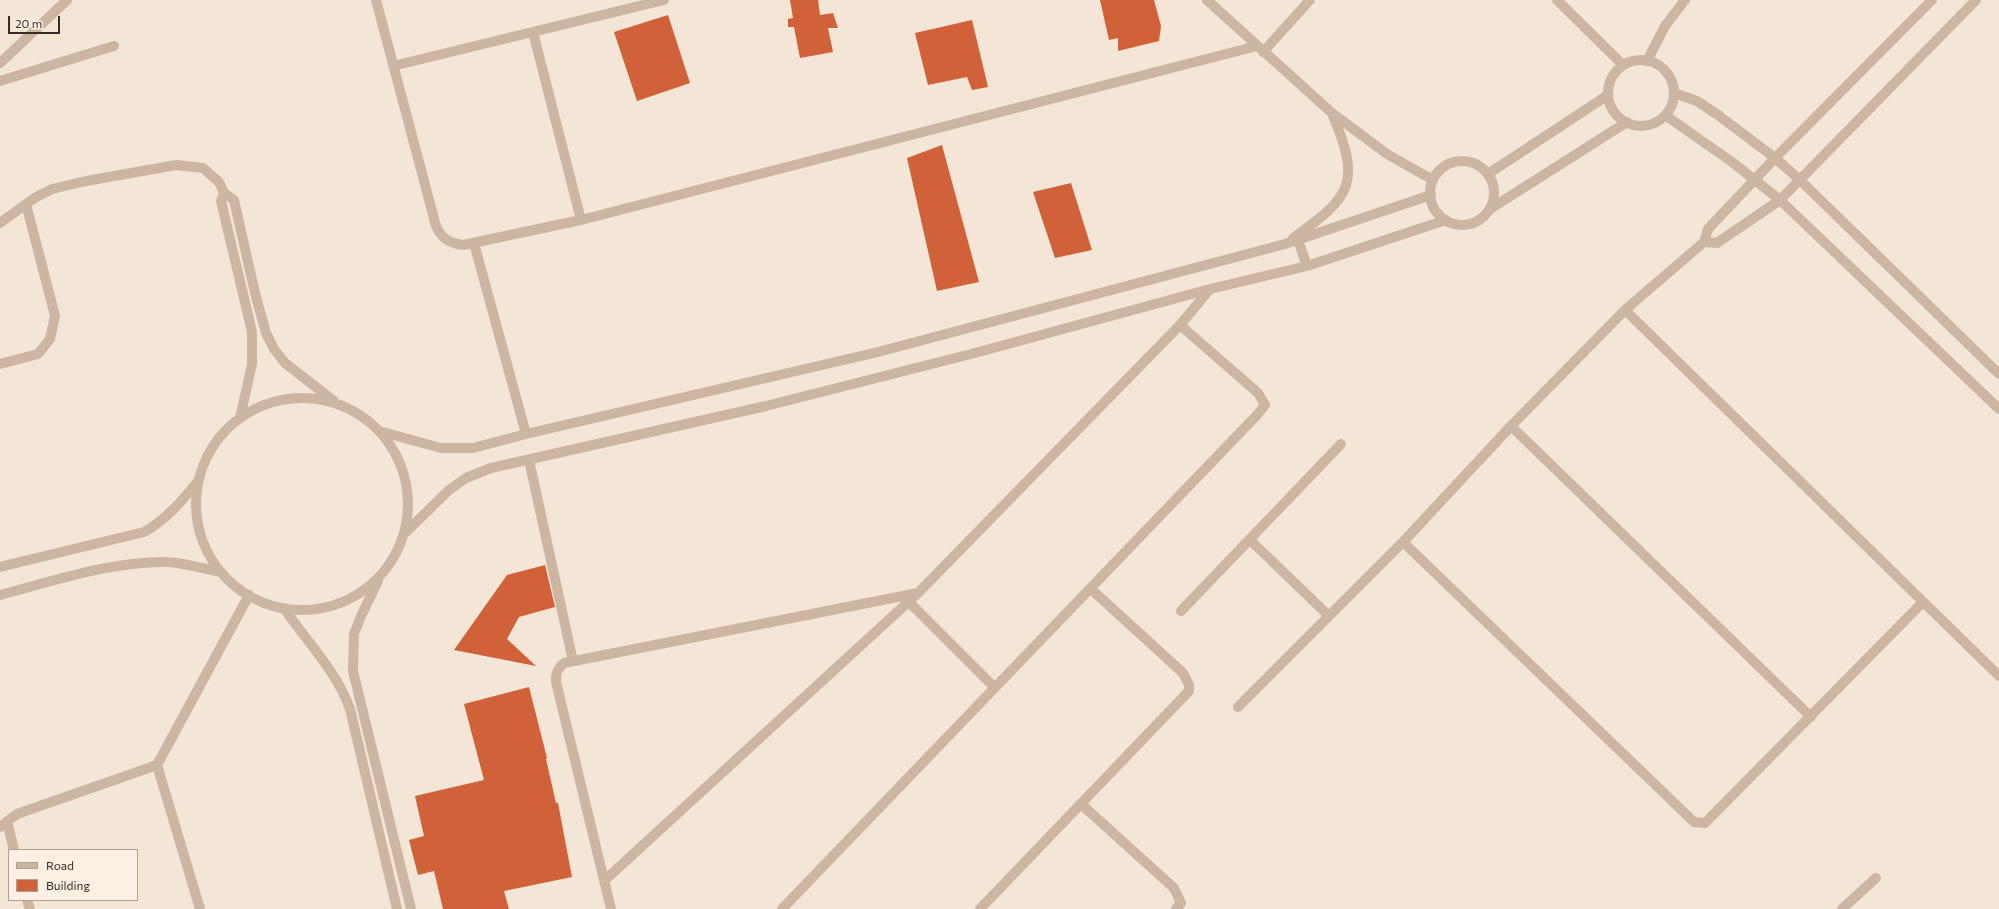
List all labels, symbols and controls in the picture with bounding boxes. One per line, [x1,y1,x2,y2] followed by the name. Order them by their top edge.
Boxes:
[10,8,62,34] scale bar
[15,16,42,30] text: 20 m
[8,849,138,901] legend
[46,858,74,872] text: Road
[46,878,90,892] text: Building

